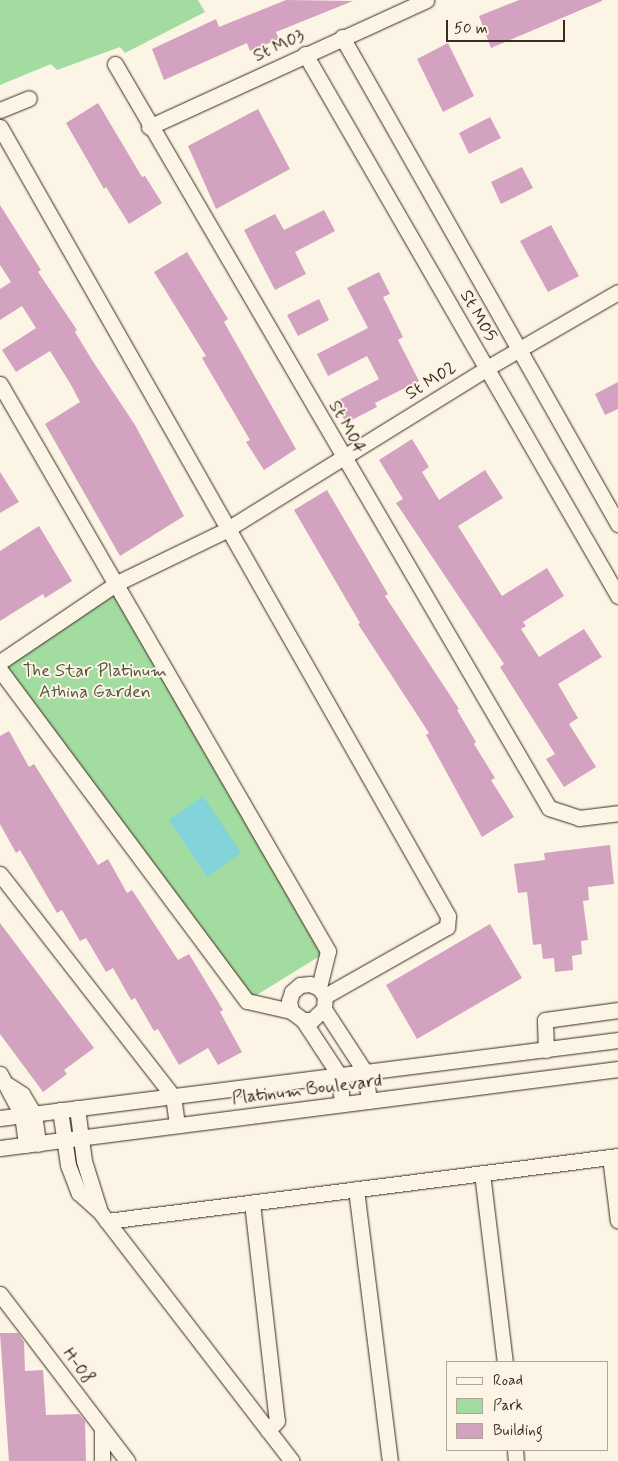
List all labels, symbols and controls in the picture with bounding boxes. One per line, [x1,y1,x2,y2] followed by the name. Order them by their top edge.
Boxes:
[448,10,567,42] scale bar
[454,19,488,39] text: 50 m
[250,25,308,67] street label: St M03
[454,286,502,346] street label: St M05
[401,357,461,405] street label: St M02
[323,396,371,458] street label: St M04
[25,661,165,704] park label: The Star Platinum Athina Garden
[233,1070,381,1110] street label: Platinum Boulevard
[57,1344,99,1388] street label: H-08
[446,1361,608,1451] legend
[493,1371,523,1391] text: Road
[493,1396,523,1416] text: Park
[493,1421,543,1441] text: Building

